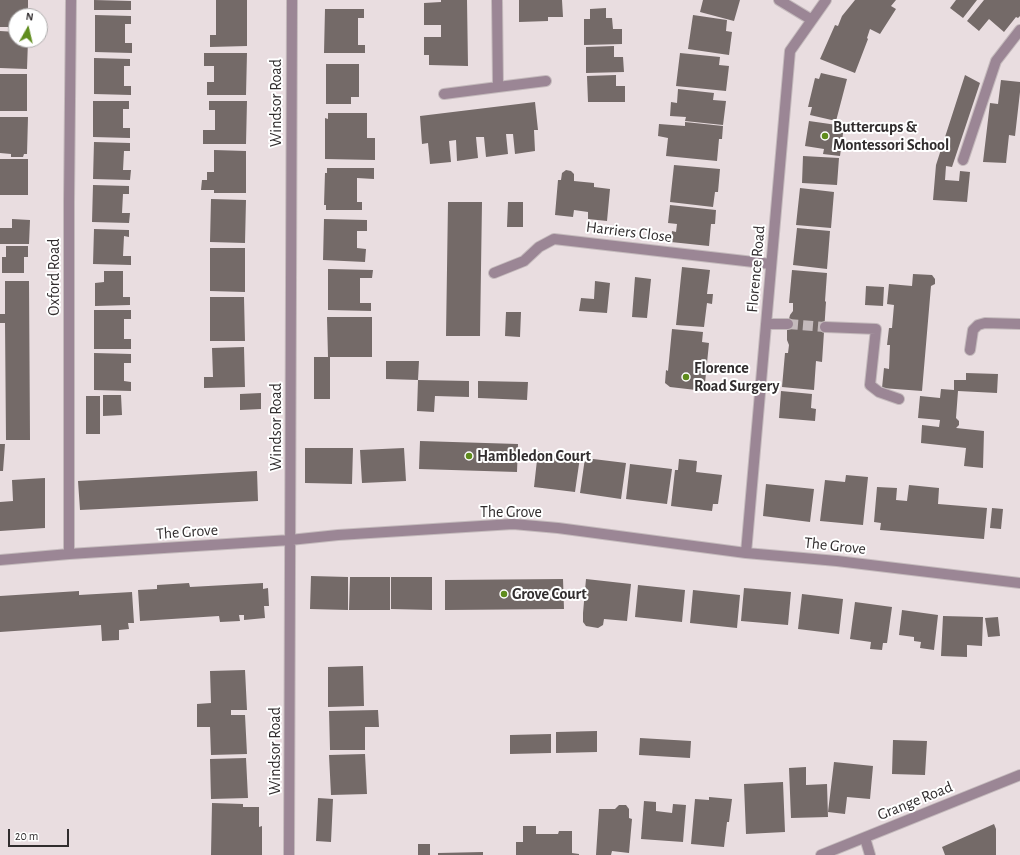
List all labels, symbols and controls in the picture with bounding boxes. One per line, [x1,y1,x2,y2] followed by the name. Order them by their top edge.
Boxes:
[8,8,48,48] north arrow
[25,11,34,23] text: N
[266,59,286,147] street label: Windsor Road
[833,117,949,155] place label: Buttercups & Montessori School
[820,131,830,141] marker: Buttercups & Montessori School
[585,217,673,247] street label: Harriers Close
[743,225,769,313] street label: Florence Road
[44,238,64,316] street label: Oxford Road
[694,358,779,396] place label: Florence Road Surgery
[681,372,691,382] marker: Florence Road Surgery
[266,383,286,471] street label: Windsor Road
[477,446,591,466] place label: Hambledon Court
[464,451,474,461] marker: Hambledon Court
[480,502,542,522] street label: The Grove
[155,520,219,544] street label: The Grove
[803,533,867,559] street label: The Grove
[512,584,587,604] place label: Grove Court
[499,589,509,599] marker: Grove Court
[265,707,285,795] street label: Windsor Road
[875,777,955,825] street label: Grange Road
[10,821,71,847] scale bar
[15,830,38,842] text: 20 m

